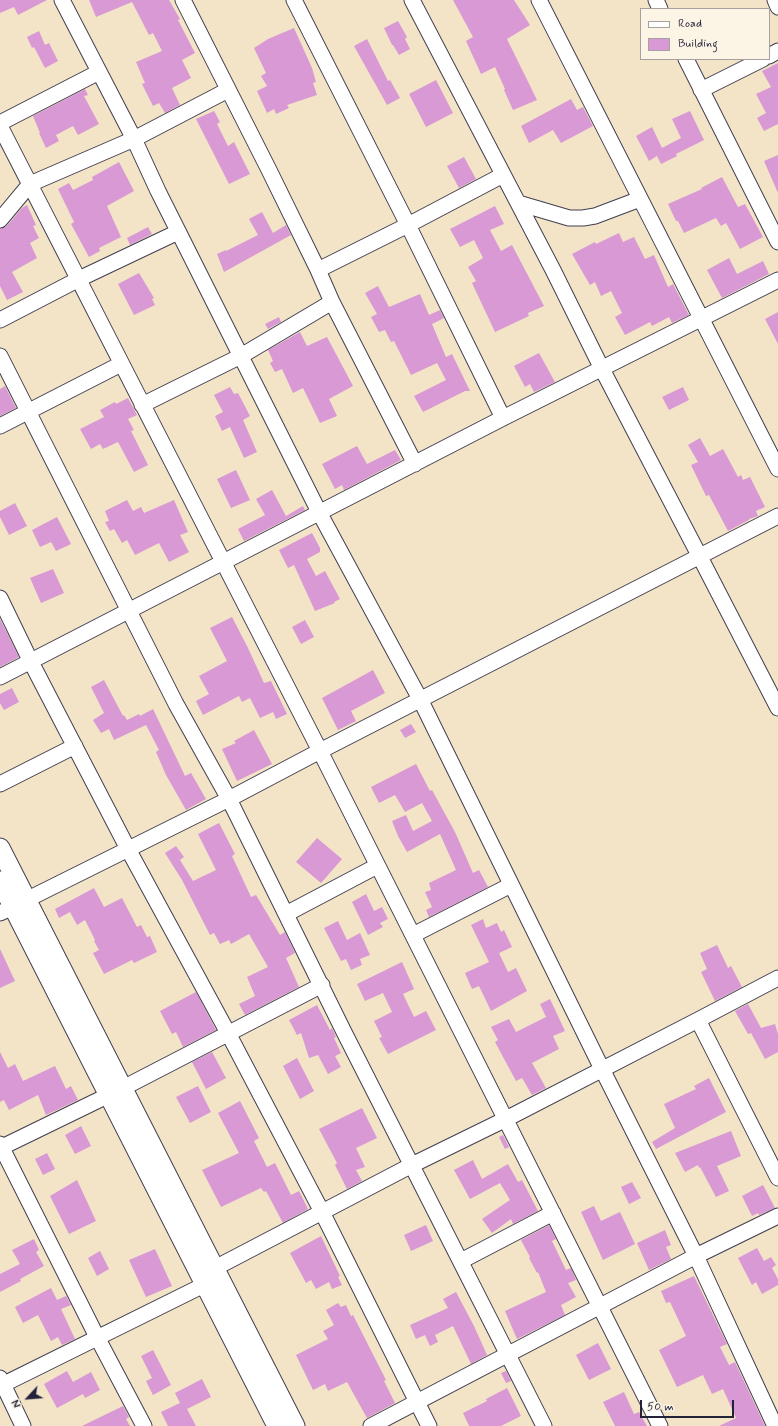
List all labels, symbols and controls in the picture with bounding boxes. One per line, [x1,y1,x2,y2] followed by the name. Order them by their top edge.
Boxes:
[640,8,770,60] legend
[678,16,702,32] text: Road
[678,36,718,52] text: Building
[8,1378,48,1418] north arrow
[642,1392,736,1418] scale bar
[9,1397,25,1410] text: N
[647,1399,674,1415] text: 50 m

